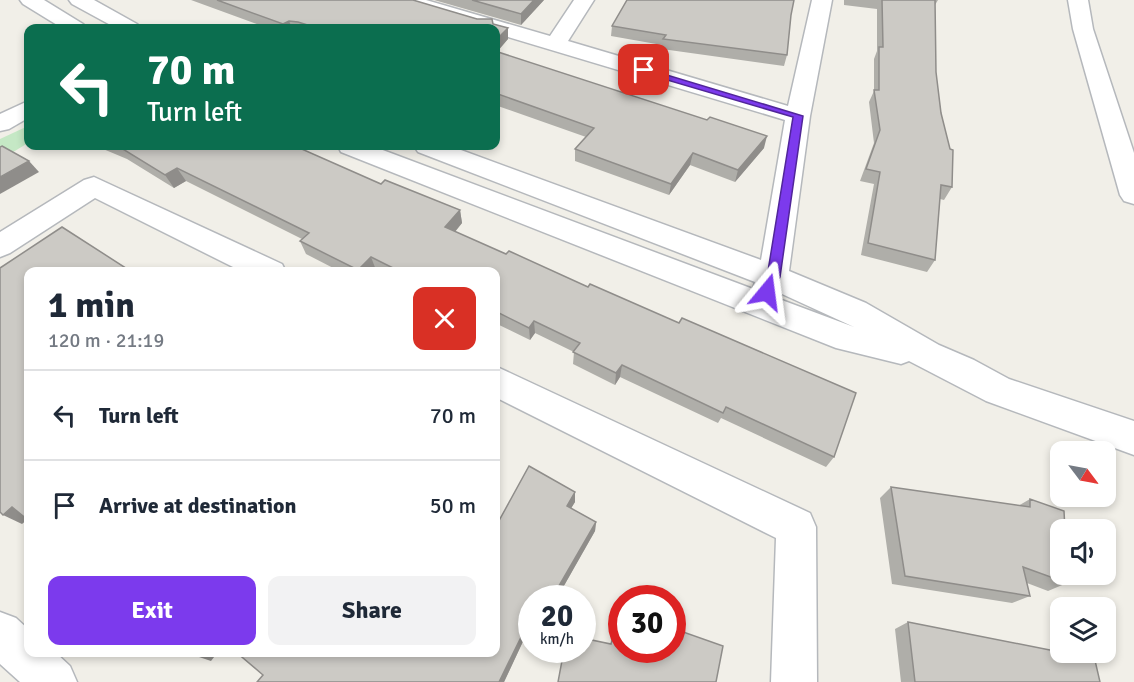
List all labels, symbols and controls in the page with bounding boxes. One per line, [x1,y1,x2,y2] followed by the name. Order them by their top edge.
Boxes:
[618,44,669,95] pin
[147,45,236,96] text: 70 m
[48,48,126,126] icon: left
[627,53,660,86] icon: arrive
[147,96,242,129] text: Turn left
[735,260,799,324] position arrow
[48,283,135,328] text: 1 min
[413,287,476,350] button: close
[48,328,164,353] text: 120 m · 21:19
[48,399,81,432] icon: left
[99,402,179,429] text: Turn left
[430,402,476,429] text: 70 m
[1050,441,1116,507] north arrow
[1050,441,1116,663] map controls
[48,489,81,522] icon: arrive
[99,492,296,519] text: Arrive at destination
[430,492,476,519] text: 50 m
[1050,519,1116,585] button: sound
[48,576,256,645] button: Exit
[268,576,476,645] button: Share
[608,585,686,663] speed limit sign: 30
[1050,597,1116,663] button: layers
[541,598,573,635] text: 20
[540,630,574,648] text: km/h

